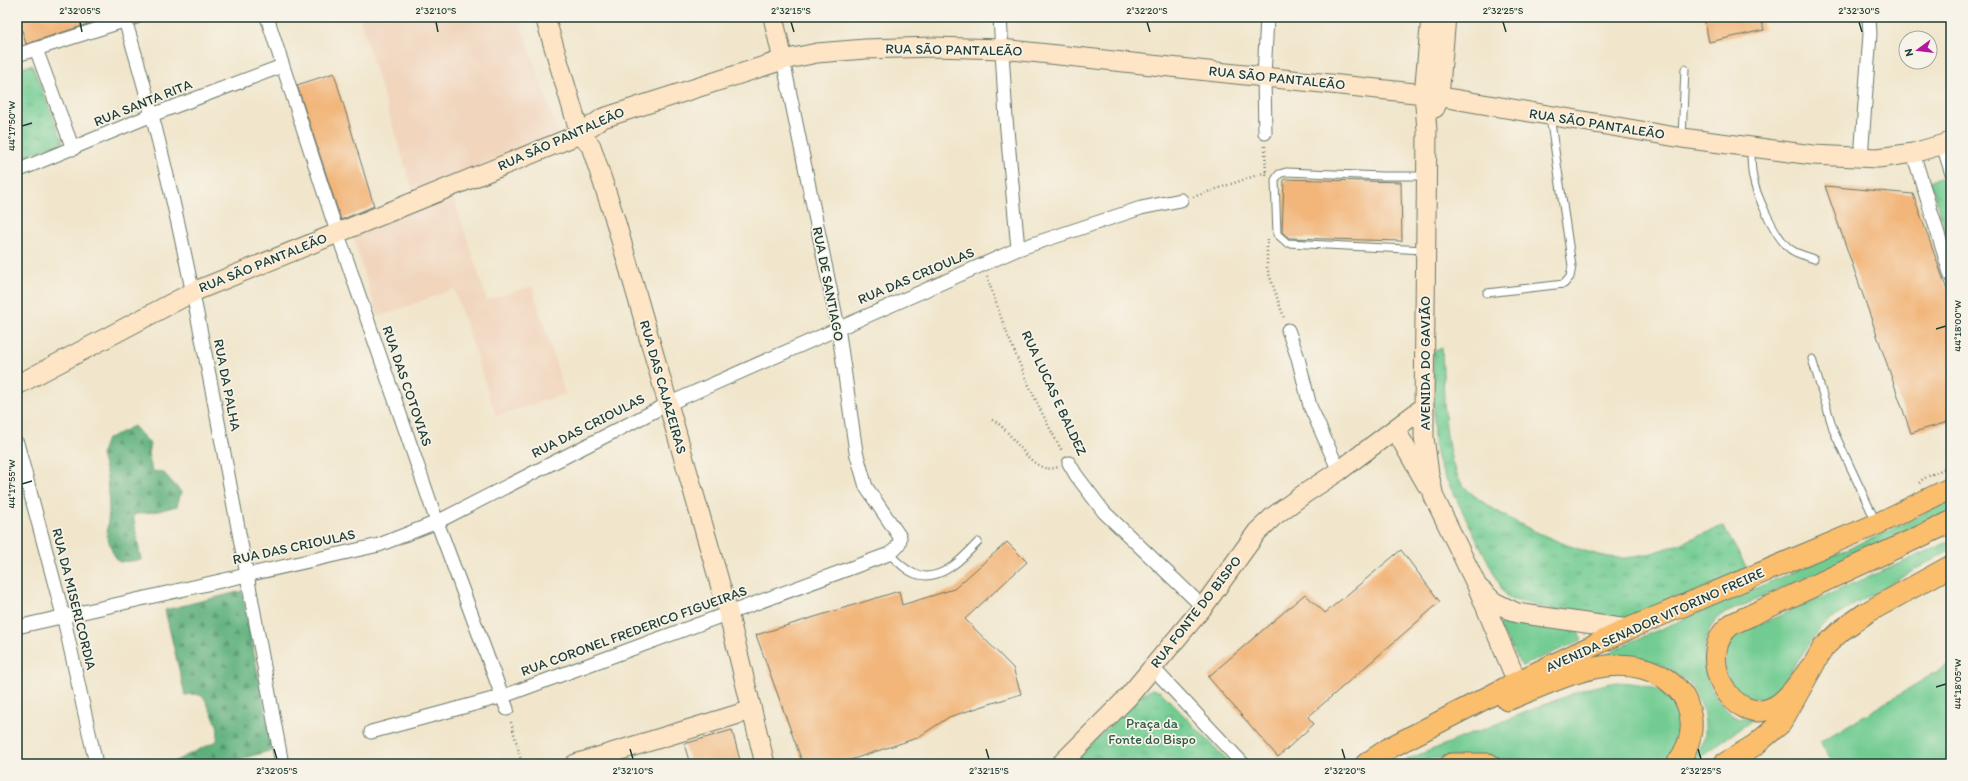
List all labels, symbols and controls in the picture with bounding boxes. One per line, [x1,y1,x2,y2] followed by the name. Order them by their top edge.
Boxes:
[59,4,101,17] text: 2°32'05"S
[416,4,457,17] text: 2°32'10"S
[771,4,811,17] text: 2°32'15"S
[1126,4,1168,17] text: 2°32'20"S
[1483,4,1524,17] text: 2°32'25"S
[1838,4,1880,17] text: 2°32'30"S
[1898,30,1938,70] north arrow
[885,40,1023,60] street label: RUA SÃO PANTALEÃO
[1902,47,1916,58] text: N
[1208,62,1346,94] street label: RUA SÃO PANTALEÃO
[91,76,195,130] street label: RUA SANTA RITA
[5,101,18,151] text: 44°17'50"W
[495,103,627,175] street label: RUA SÃO PANTALEÃO
[1528,105,1666,143] street label: RUA SÃO PANTALEÃO
[809,225,847,343] street label: RUA DE SANTIAGO
[196,229,330,297] street label: RUA SÃO PANTALEÃO
[855,244,977,308] street label: RUA DAS CRIOULAS
[1417,296,1434,430] street label: AVENIDA DO GAVIÃO
[1951,300,1964,352] text: 44°18'00"W
[636,318,690,456] street label: RUA DAS CAJAZEIRAS
[378,324,436,449] street label: RUA DAS COTOVIAS
[1018,328,1090,458] street label: RUA LUCAS E BALDEZ
[210,337,244,433] street label: RUA DA PALHA
[529,390,648,462] street label: RUA DAS CRIOULAS
[5,459,18,509] text: 44°17'55"W
[48,526,100,672] street label: RUA DA MISERICORDIA
[231,526,357,568] street label: RUA DAS CRIOULAS
[1147,552,1245,672] street label: RUA FONTE DO BISPO
[1543,564,1767,676] street label: AVENIDA SENADOR VITORINO FREIRE
[519,582,749,680] street label: RUA CORONEL FREDERICO FIGUEIRAS
[1951,658,1964,709] text: 44°18'05"W
[1108,715,1196,748] park label: Praça da Fonte do Bispo
[256,764,298,777] text: 2°32'05"S
[613,764,654,777] text: 2°32'10"S
[969,764,1009,777] text: 2°32'15"S
[1324,764,1366,777] text: 2°32'20"S
[1681,764,1722,777] text: 2°32'25"S

